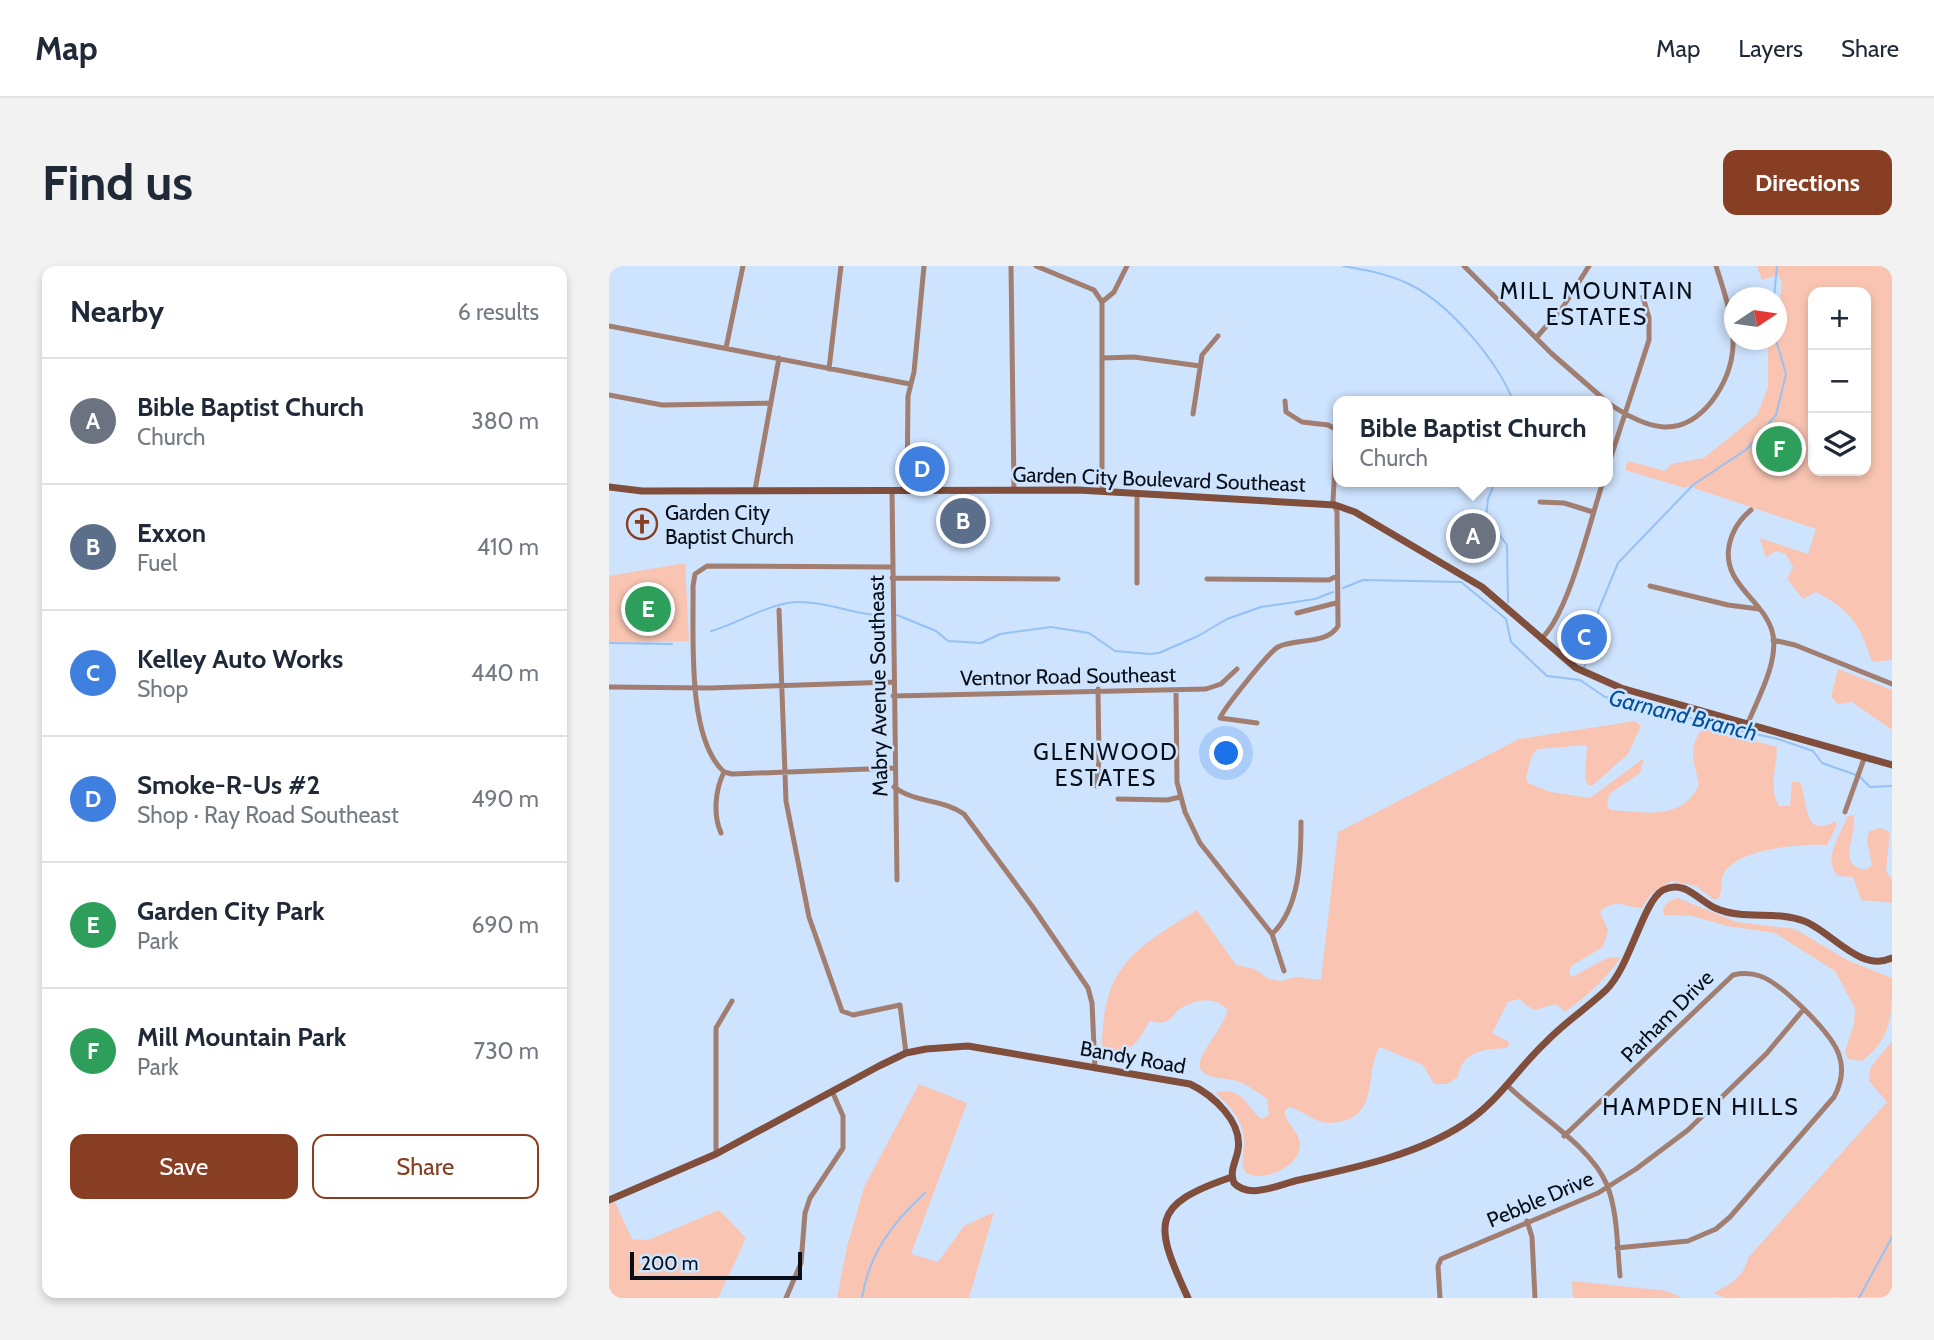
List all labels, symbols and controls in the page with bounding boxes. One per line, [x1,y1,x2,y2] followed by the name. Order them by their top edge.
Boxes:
[35,28,98,68] text: Map
[1656,34,1700,63] text: Map
[1738,34,1803,63] text: Layers
[1841,34,1899,63] text: Share
[1723,150,1892,215] button: Directions
[42,153,193,212] text: Find us
[1499,277,1695,331] district label: MILL MOUNTAIN ESTATES
[1724,287,1787,350] north arrow
[1808,287,1871,476] map controls
[1808,287,1871,350] button: +
[70,293,164,330] text: Nearby
[458,298,539,326] text: 6 results
[1808,350,1871,413] button: −
[137,391,364,423] text: Bible Baptist Church
[1333,396,1613,487] popup
[86,407,100,435] text: A
[471,407,539,435] text: 380 m
[1360,412,1586,444] text: Bible Baptist Church
[1808,413,1871,476] button: layers
[137,423,206,451] text: Church
[1756,423,1802,475] pin: F
[899,443,945,495] pin: D
[1360,444,1428,472] text: Church
[1012,461,1306,497] street label: Garden City Boulevard Southeast
[940,495,986,547] pin: B
[665,500,794,549] place label: Garden City Baptist Church
[625,507,659,541] church icon: Garden City Baptist Church
[1450,510,1496,562] pin: A
[137,517,206,549] text: Exxon
[86,533,100,561] text: B
[477,533,539,561] text: 410 m
[137,549,177,577] text: Fuel
[864,575,892,797] street label: Mabry Avenue Southeast
[625,583,671,635] pin: E
[1561,611,1607,663] pin: C
[137,643,343,675] text: Kelley Auto Works
[86,659,100,687] text: C
[471,659,539,687] text: 440 m
[960,662,1176,690] street label: Ventnor Road Southeast
[137,675,188,703] text: Shop
[1606,683,1760,747] water label: Garnand Branch
[1209,736,1243,770] your location
[1033,738,1179,792] district label: GLENWOOD ESTATES
[137,769,320,801] text: Smoke-R-Us #2
[85,785,101,813] text: D
[471,785,539,813] text: 490 m
[137,801,399,829] text: Shop · Ray Road Southeast
[137,895,325,927] text: Garden City Park
[86,911,100,939] text: E
[471,911,539,939] text: 690 m
[137,927,178,955] text: Park
[1616,965,1718,1067] street label: Parham Drive
[137,1021,346,1053] text: Mill Mountain Park
[1078,1035,1188,1079] street label: Bandy Road
[87,1037,99,1065] text: F
[474,1037,539,1065] text: 730 m
[137,1053,178,1081] text: Park
[1602,1093,1800,1121] district label: HAMPDEN HILLS
[70,1134,298,1199] button: Save
[312,1134,539,1199] button: Share
[1483,1165,1597,1233] street label: Pebble Drive
[630,1249,801,1281] scale bar
[641,1252,698,1275] text: 200 m

